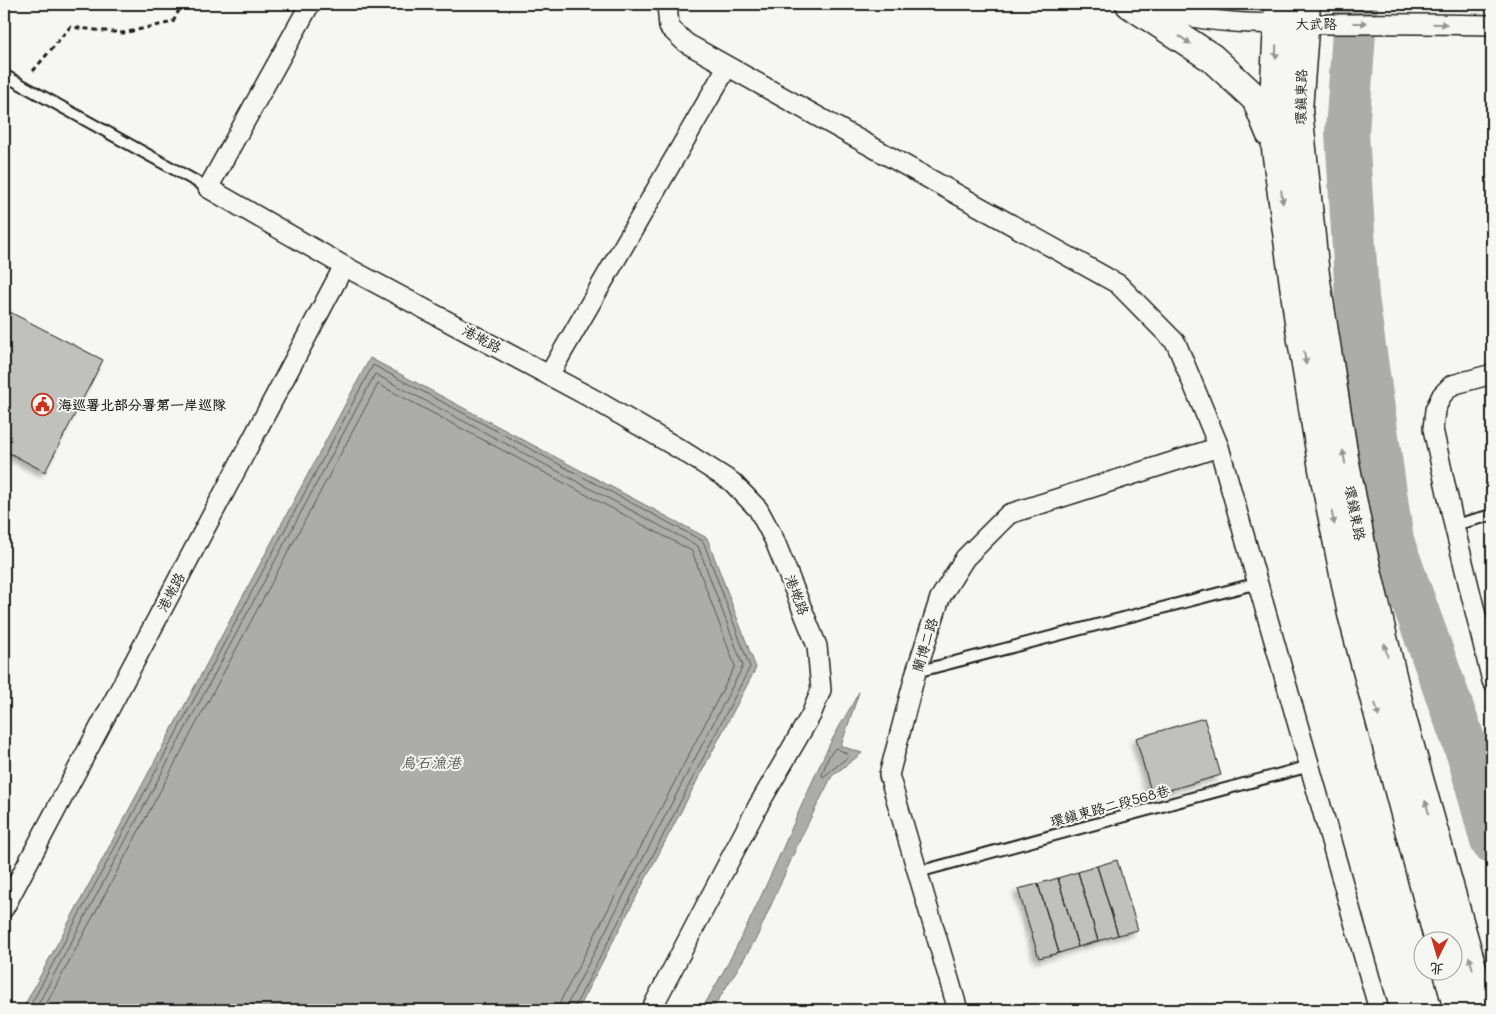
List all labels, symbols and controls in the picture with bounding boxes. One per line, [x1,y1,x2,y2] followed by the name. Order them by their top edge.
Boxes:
[1295,14,1337,33] street label: 大武路
[1352,19,1368,27] one-way arrow
[1432,20,1448,28] one-way arrow
[1178,35,1192,45] one-way arrow
[1272,45,1280,61] one-way arrow
[1291,69,1310,125] street label: 環鎮東路
[1278,189,1286,205] one-way arrow
[459,320,505,357] street label: 港墘路
[1301,350,1309,366] one-way arrow
[30,393,54,417] public building icon: 海巡署北部分署第一岸巡隊
[58,395,226,414] place label: 海巡署北部分署第一岸巡隊
[1340,448,1348,464] one-way arrow
[1341,484,1370,542] street label: 環鎮東路
[1329,510,1337,526] one-way arrow
[152,569,189,615] street label: 港墘路
[781,572,814,618] street label: 港墘路
[907,615,942,674] street label: 蘭博二路
[1382,642,1390,657] one-way arrow
[1373,703,1381,718] one-way arrow
[401,752,463,772] water label: 烏石漁港
[1048,780,1173,831] street label: 環鎮東路二段568巷
[1423,799,1431,814] one-way arrow
[1414,932,1464,982] north arrow
[1467,956,1475,971] one-way arrow
[1429,959,1445,980] text: 北

